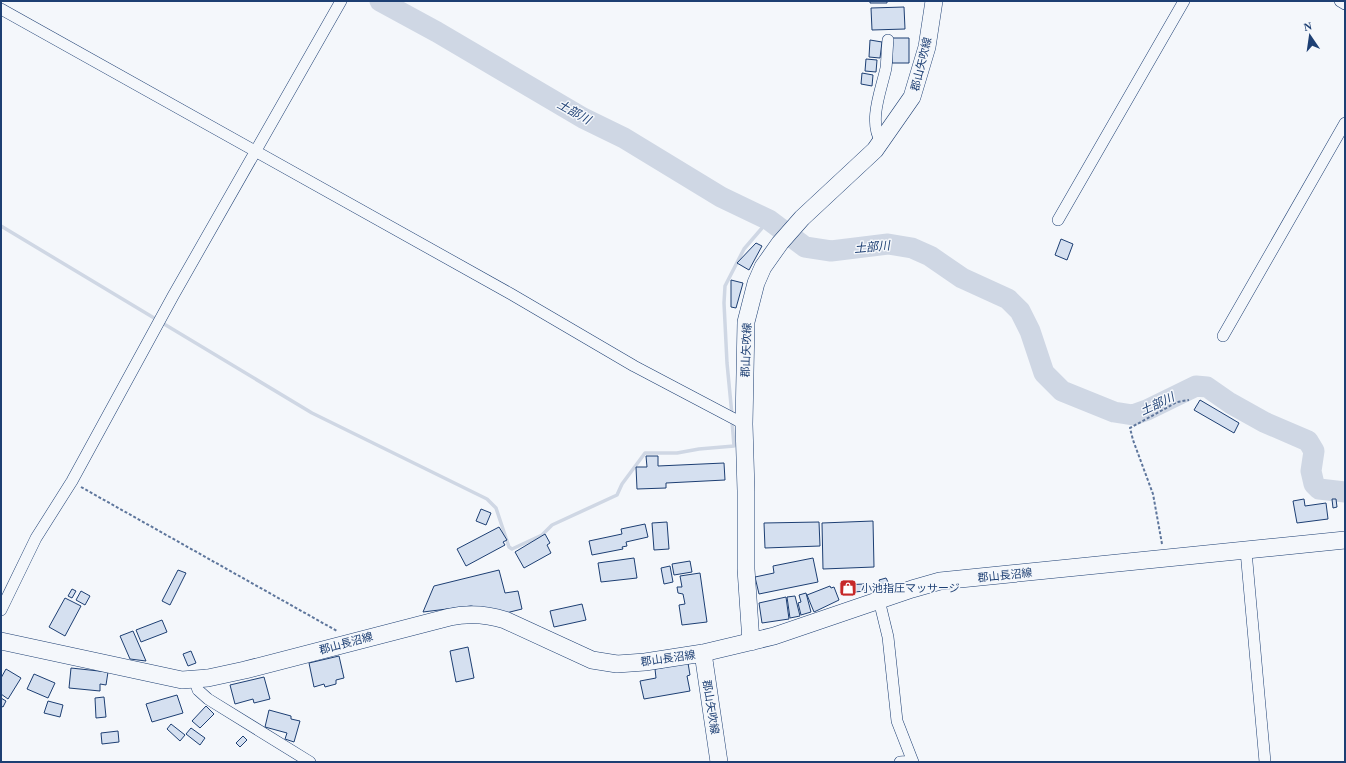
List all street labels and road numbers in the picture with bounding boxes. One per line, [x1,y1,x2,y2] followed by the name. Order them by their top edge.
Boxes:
[909,36,933,92] street label: 郡山矢吹線
[739,322,753,378] street label: 郡山矢吹線
[977,566,1033,584] street label: 郡山長沼線
[318,630,374,656] street label: 郡山長沼線
[640,648,696,668] street label: 郡山長沼線
[701,679,721,735] street label: 郡山矢吹線

